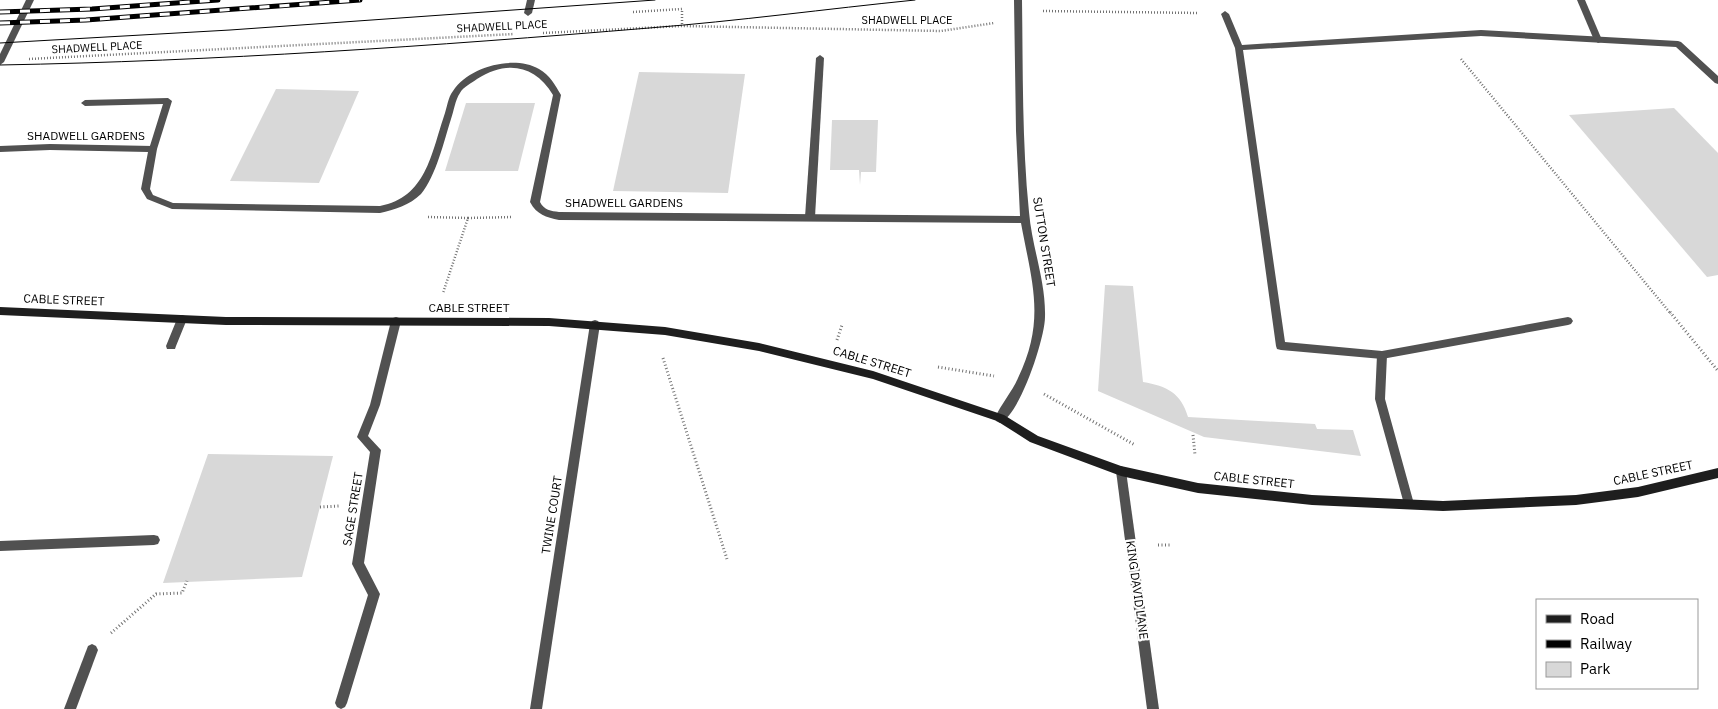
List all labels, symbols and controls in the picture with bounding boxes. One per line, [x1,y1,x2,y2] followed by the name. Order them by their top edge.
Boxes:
[862,13,952,27] street label: SHADWELL PLACE
[456,17,548,35] street label: SHADWELL PLACE
[51,38,143,56] street label: SHADWELL PLACE
[27,128,145,143] street label: SHADWELL GARDENS
[565,195,683,210] street label: SHADWELL GARDENS
[1030,196,1059,288] street label: SUTTON STREET
[23,291,105,308] street label: CABLE STREET
[428,300,510,315] street label: CABLE STREET
[831,343,913,381] street label: CABLE STREET
[1612,457,1694,488] street label: CABLE STREET
[1213,468,1295,491] street label: CABLE STREET
[339,471,366,547] street label: SAGE STREET
[538,475,565,555] street label: TWINE COURT
[1123,540,1152,640] street label: KING DAVID LANE
[1536,599,1698,689] legend
[1580,609,1615,628] text: Road
[1580,634,1633,653] text: Railway
[1580,659,1610,678] text: Park

